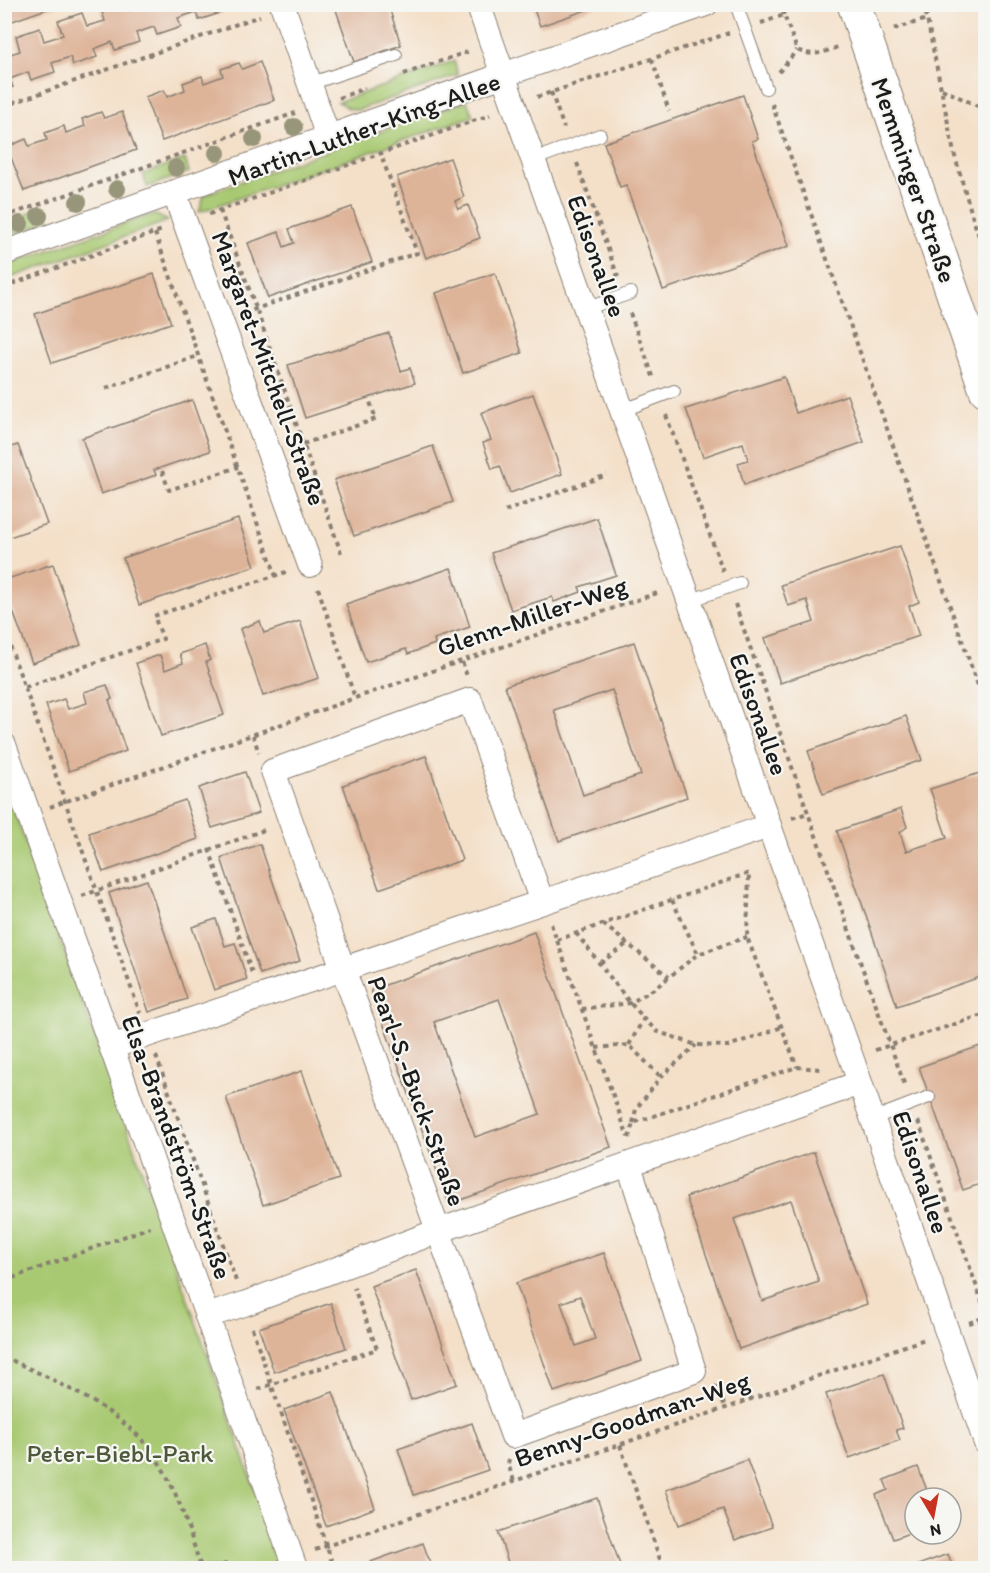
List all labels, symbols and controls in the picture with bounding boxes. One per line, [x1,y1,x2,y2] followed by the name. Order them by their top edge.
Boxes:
[224,65,504,193] street label: Martin-Luther-King-Allee
[864,73,964,287] street label: Memminger Straße
[560,190,634,322] street label: Edisonallee
[204,226,334,510] street label: Margaret-Mitchell-Straße
[432,568,632,664] street label: Glenn-Miller-Weg
[722,648,796,780] street label: Edisonallee
[360,972,474,1210] street label: Pearl-S.-Buck-Straße
[114,1011,240,1283] street label: Elsa-Brandström-Straße
[885,1106,957,1238] street label: Edisonallee
[510,1363,754,1474] street label: Benny-Goodman-Weg
[27,1437,214,1469] park label: Peter-Biebl-Park
[903,1486,963,1546] north arrow
[929,1520,942,1541] text: N

